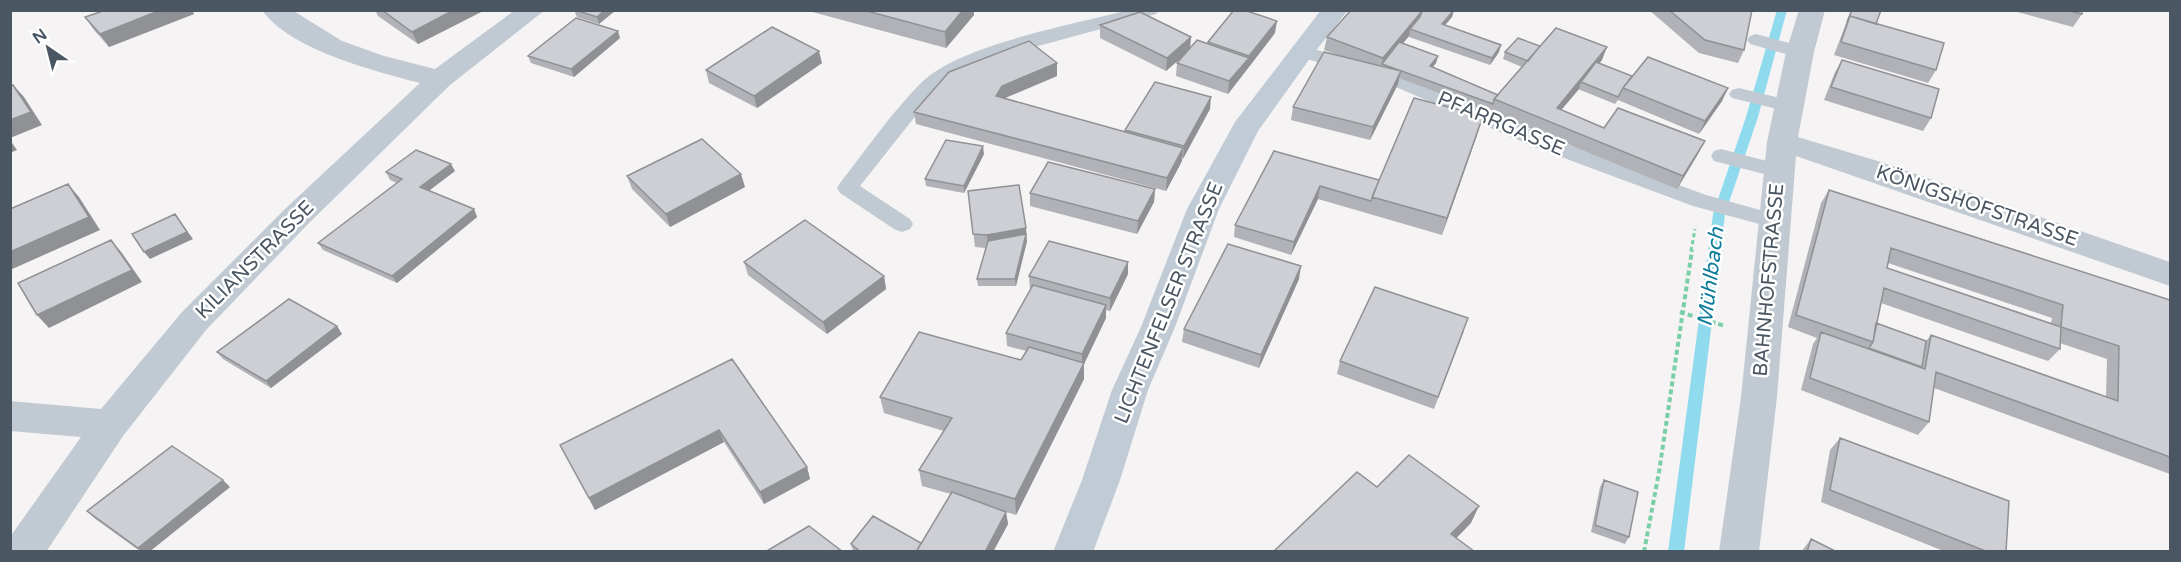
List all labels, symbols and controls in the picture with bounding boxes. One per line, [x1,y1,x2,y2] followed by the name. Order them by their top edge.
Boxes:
[18,18,78,78] north arrow
[29,25,51,48] text: N
[1434,86,1568,162] street label: PFARRGASSE
[1873,159,2082,252] street label: KÖNIGSHOFSTRASSE
[1109,179,1229,427] street label: LICHTENFELSER STRASSE
[1749,182,1789,378] street label: BAHNHOFSTRASSE
[191,196,319,324] street label: KILIANSTRASSE
[1693,225,1730,328] water label: Mühlbach

